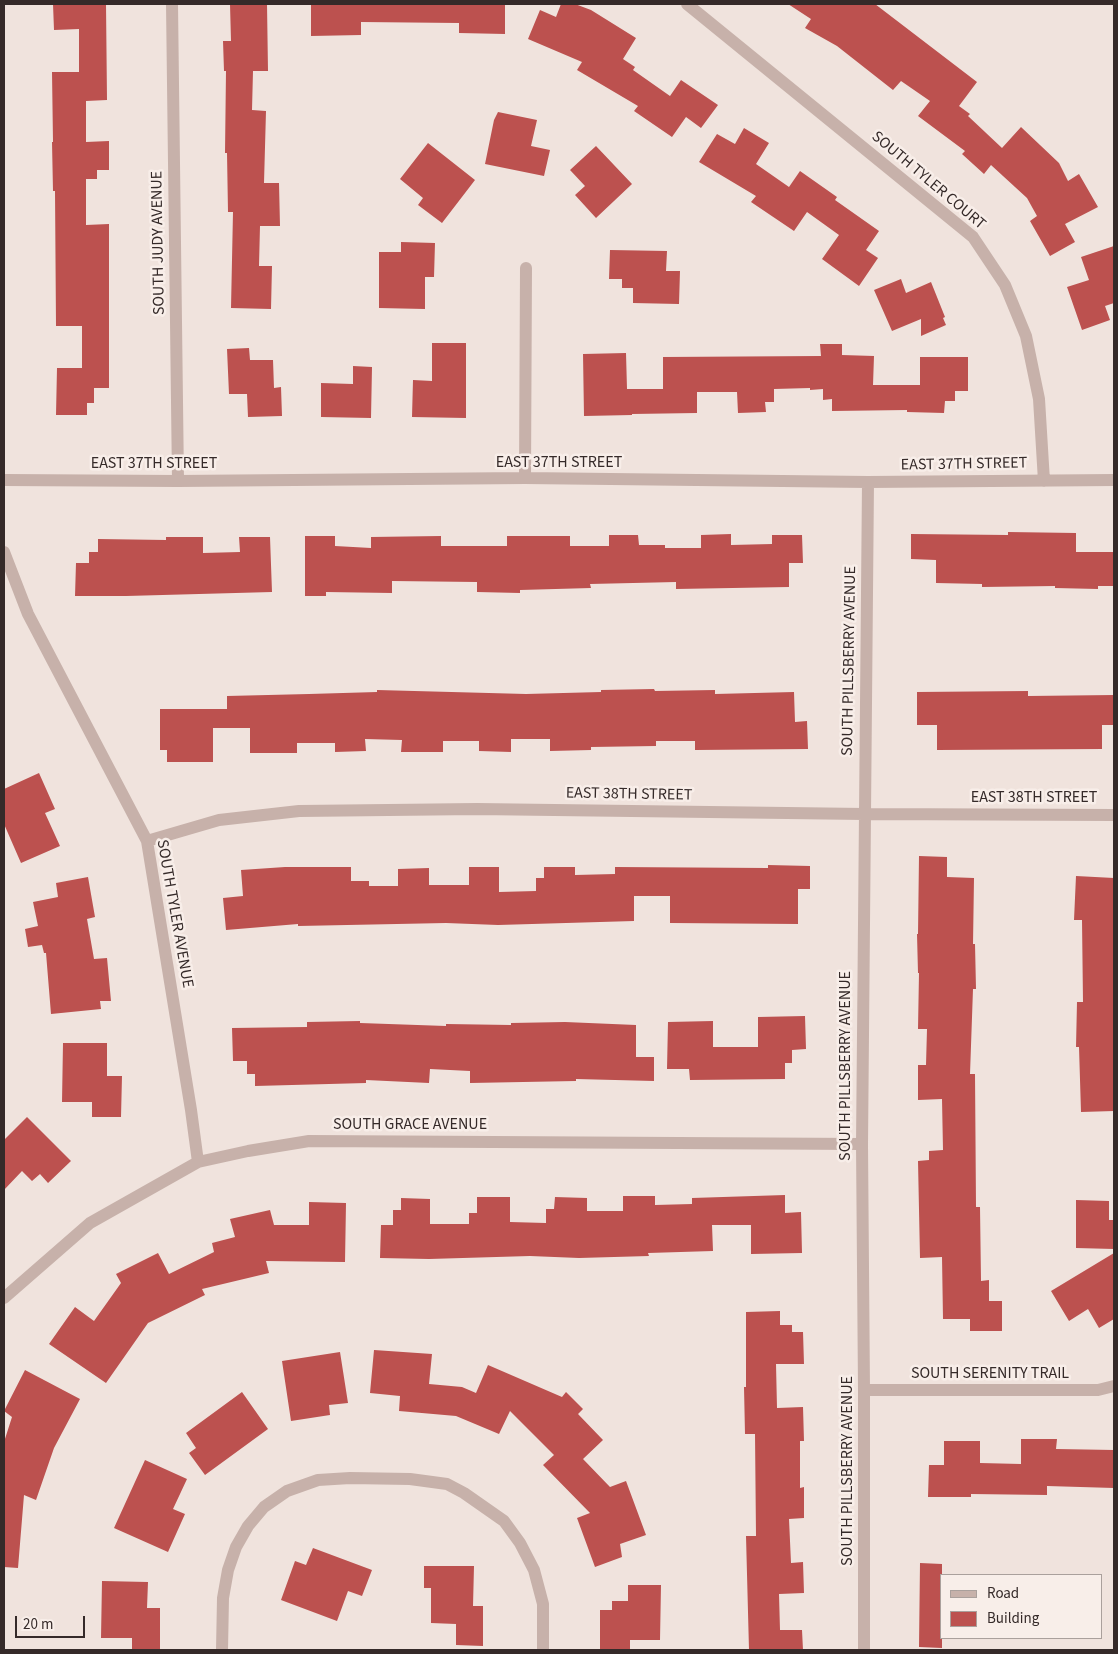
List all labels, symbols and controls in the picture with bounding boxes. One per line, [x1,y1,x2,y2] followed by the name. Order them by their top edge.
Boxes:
[867,128,989,234] street label: SOUTH TYLER COURT
[148,171,170,315] street label: SOUTH JUDY AVENUE
[496,453,622,473] street label: EAST 37TH STREET
[91,454,217,474] street label: EAST 37TH STREET
[901,454,1027,476] street label: EAST 37TH STREET
[839,566,861,756] street label: SOUTH PILLSBERRY AVENUE
[566,784,692,806] street label: EAST 38TH STREET
[971,788,1097,808] street label: EAST 38TH STREET
[151,838,197,990] street label: SOUTH TYLER AVENUE
[836,971,856,1161] street label: SOUTH PILLSBERRY AVENUE
[333,1115,487,1135] street label: SOUTH GRACE AVENUE
[911,1364,1069,1384] street label: SOUTH SERENITY TRAIL
[838,1376,858,1566] street label: SOUTH PILLSBERRY AVENUE
[940,1574,1103,1639] legend
[987,1583,1019,1604] text: Road
[18,1606,88,1638] scale bar
[987,1608,1039,1629] text: Building
[23,1614,53,1635] text: 20 m

